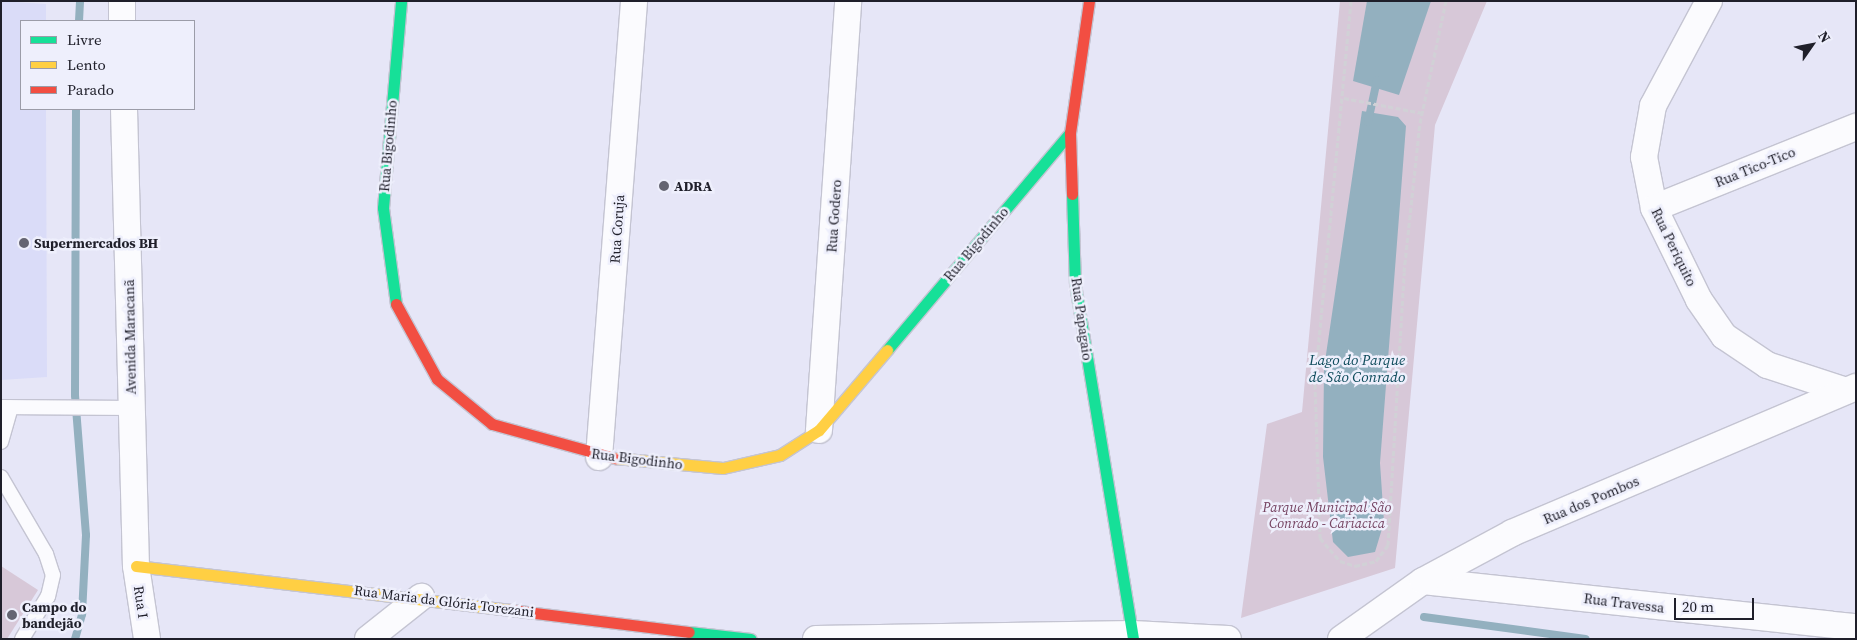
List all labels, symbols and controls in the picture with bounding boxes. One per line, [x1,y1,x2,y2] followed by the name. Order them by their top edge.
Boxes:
[20,20,195,110] legend
[1787,20,1837,70] north arrow
[1813,27,1836,47] text: N
[67,29,102,50] text: Livre
[67,54,106,75] text: Lento
[67,79,114,100] text: Parado
[376,99,400,193] street label: Rua Bigodinho
[1712,143,1798,191] street label: Rua Tico-Tico
[674,178,712,194] place label: ADRA
[823,179,845,253] street label: Rua Godero
[658,180,670,192] marker: ADRA
[606,194,628,264] street label: Rua Coruja
[940,203,1012,285] street label: Rua Bigodinho
[1648,205,1700,289] street label: Rua Periquito
[34,235,158,251] place label: Supermercados BH
[18,237,30,249] marker: Supermercados BH
[1068,276,1096,362] street label: Rua Papagaio
[121,279,139,395] street label: Avenida Maracanã
[1309,350,1405,385] water label: Lago do Parque de São Conrado
[590,445,684,473] street label: Rua Bigodinho
[1541,472,1641,528] street label: Rua dos Pombos
[1263,499,1391,532] park label: Parque Municipal São Conrado - Cariacica
[353,582,535,620] street label: Rua Maria da Glória Torezani
[130,585,152,619] street label: Rua I
[1677,588,1757,620] scale bar
[1583,590,1665,616] street label: Rua Travessa
[1682,596,1714,617] text: 20 m
[22,599,86,632] place label: Campo do bandejão
[6,609,18,621] marker: Campo do bandejão

